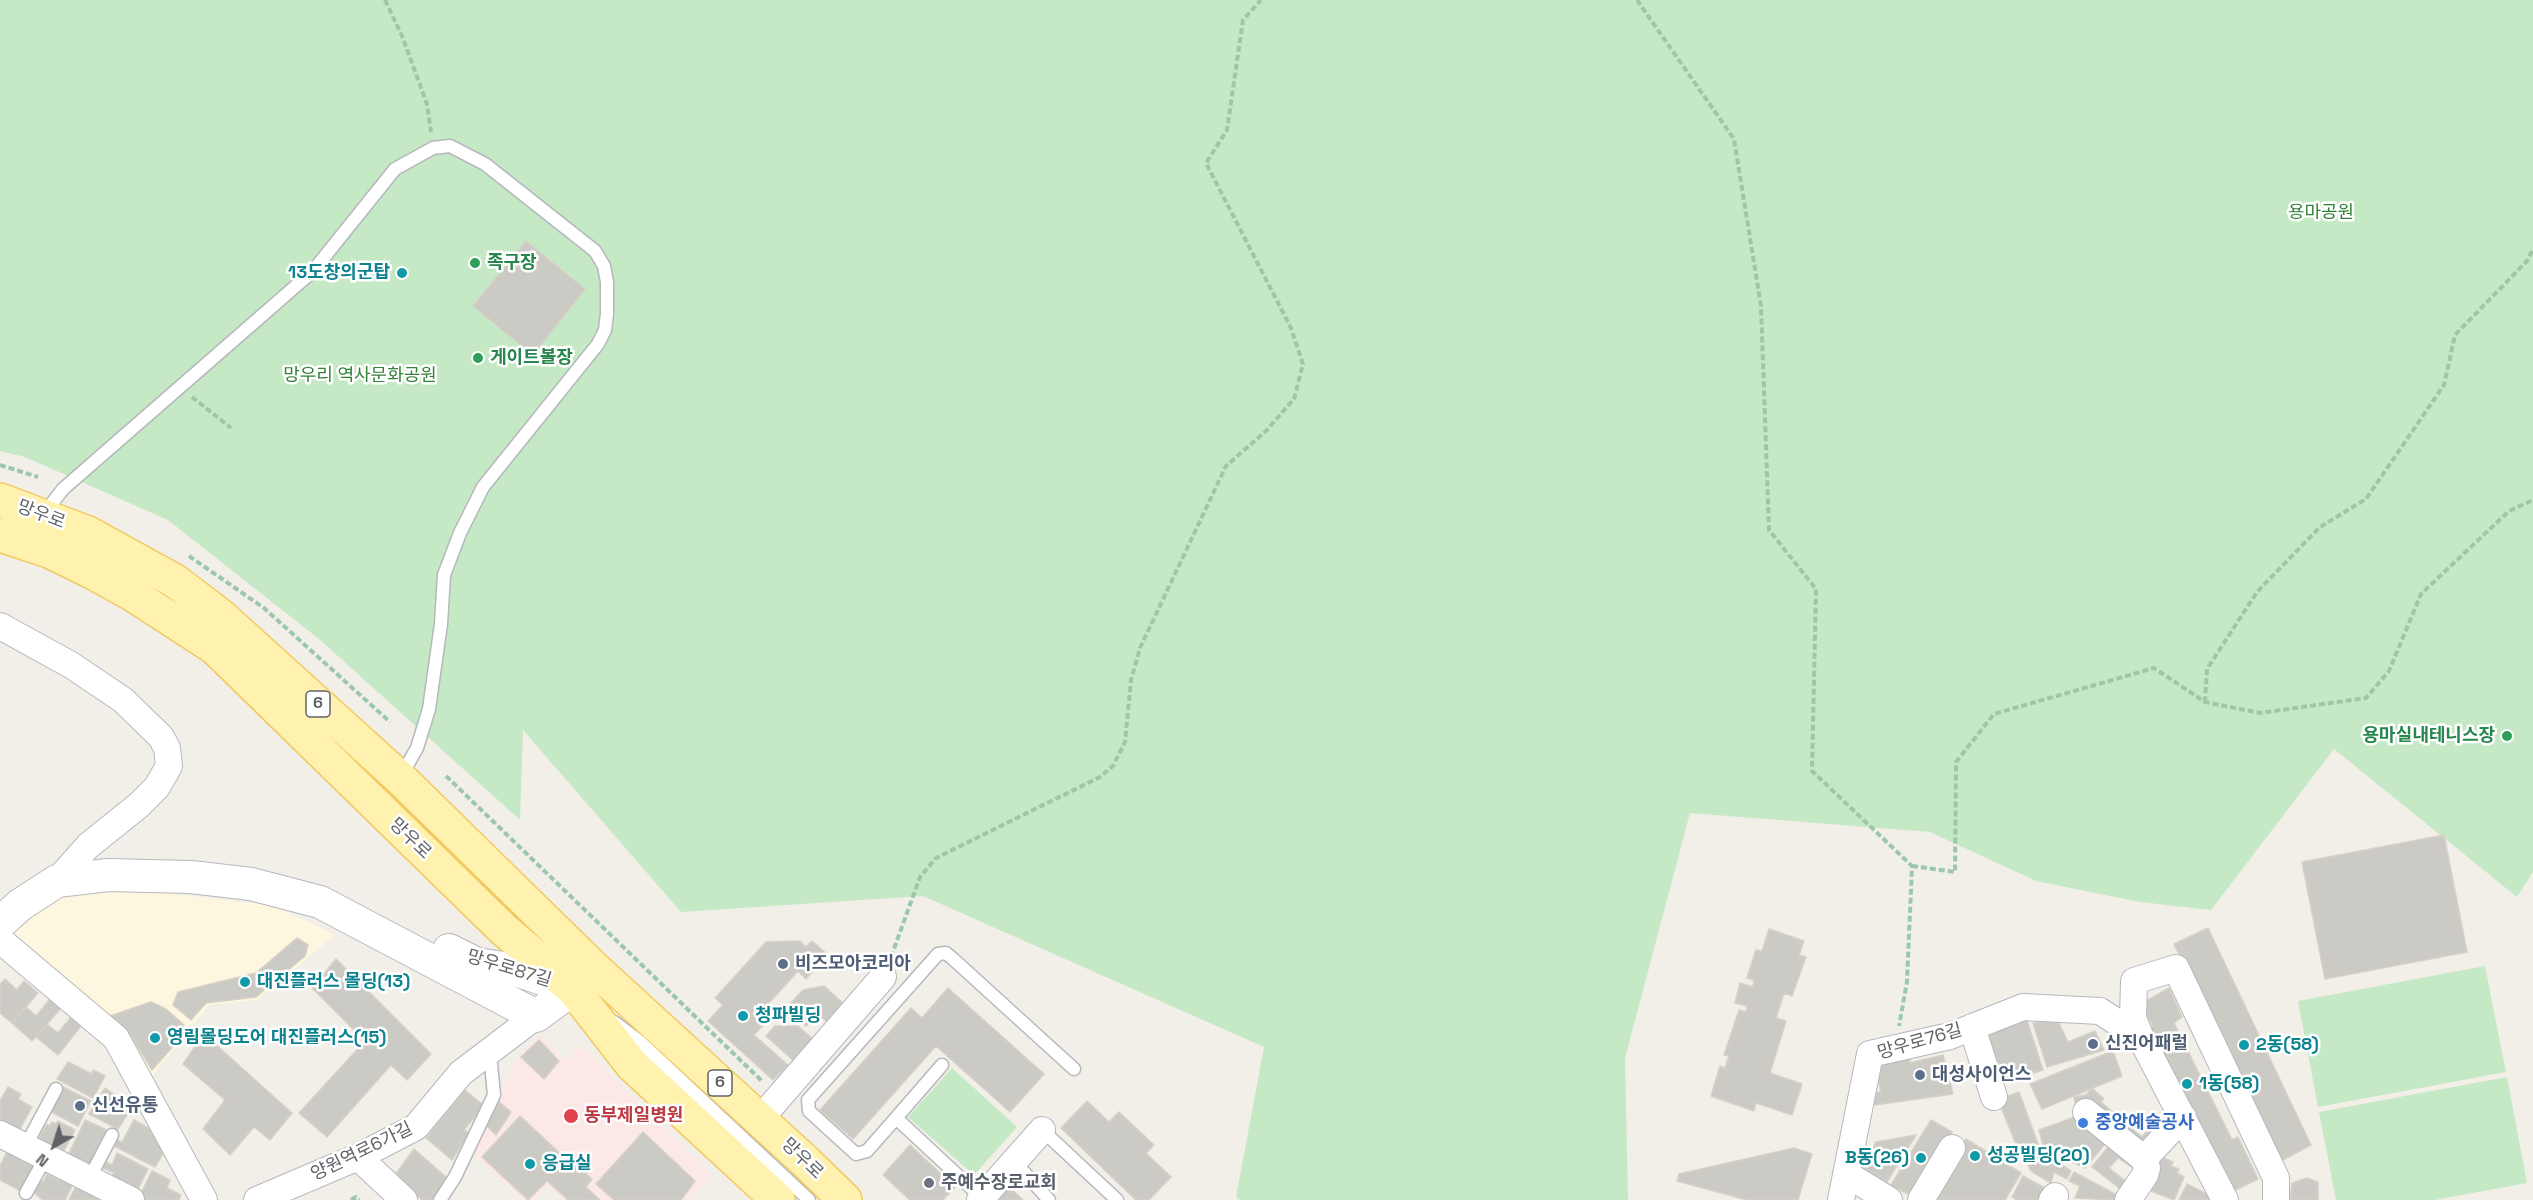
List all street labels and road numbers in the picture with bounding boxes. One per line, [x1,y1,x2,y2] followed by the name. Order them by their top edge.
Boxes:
[14,496,68,534] street label: 망우로
[306,691,330,717] road number: 6
[385,814,435,864] street label: 망우로
[464,946,554,992] street label: 망우로87길
[1875,1020,1965,1064] street label: 망우로76길
[708,1070,732,1096] road number: 6
[308,1118,416,1186] street label: 양원역로6가길
[777,1134,827,1184] street label: 망우로

